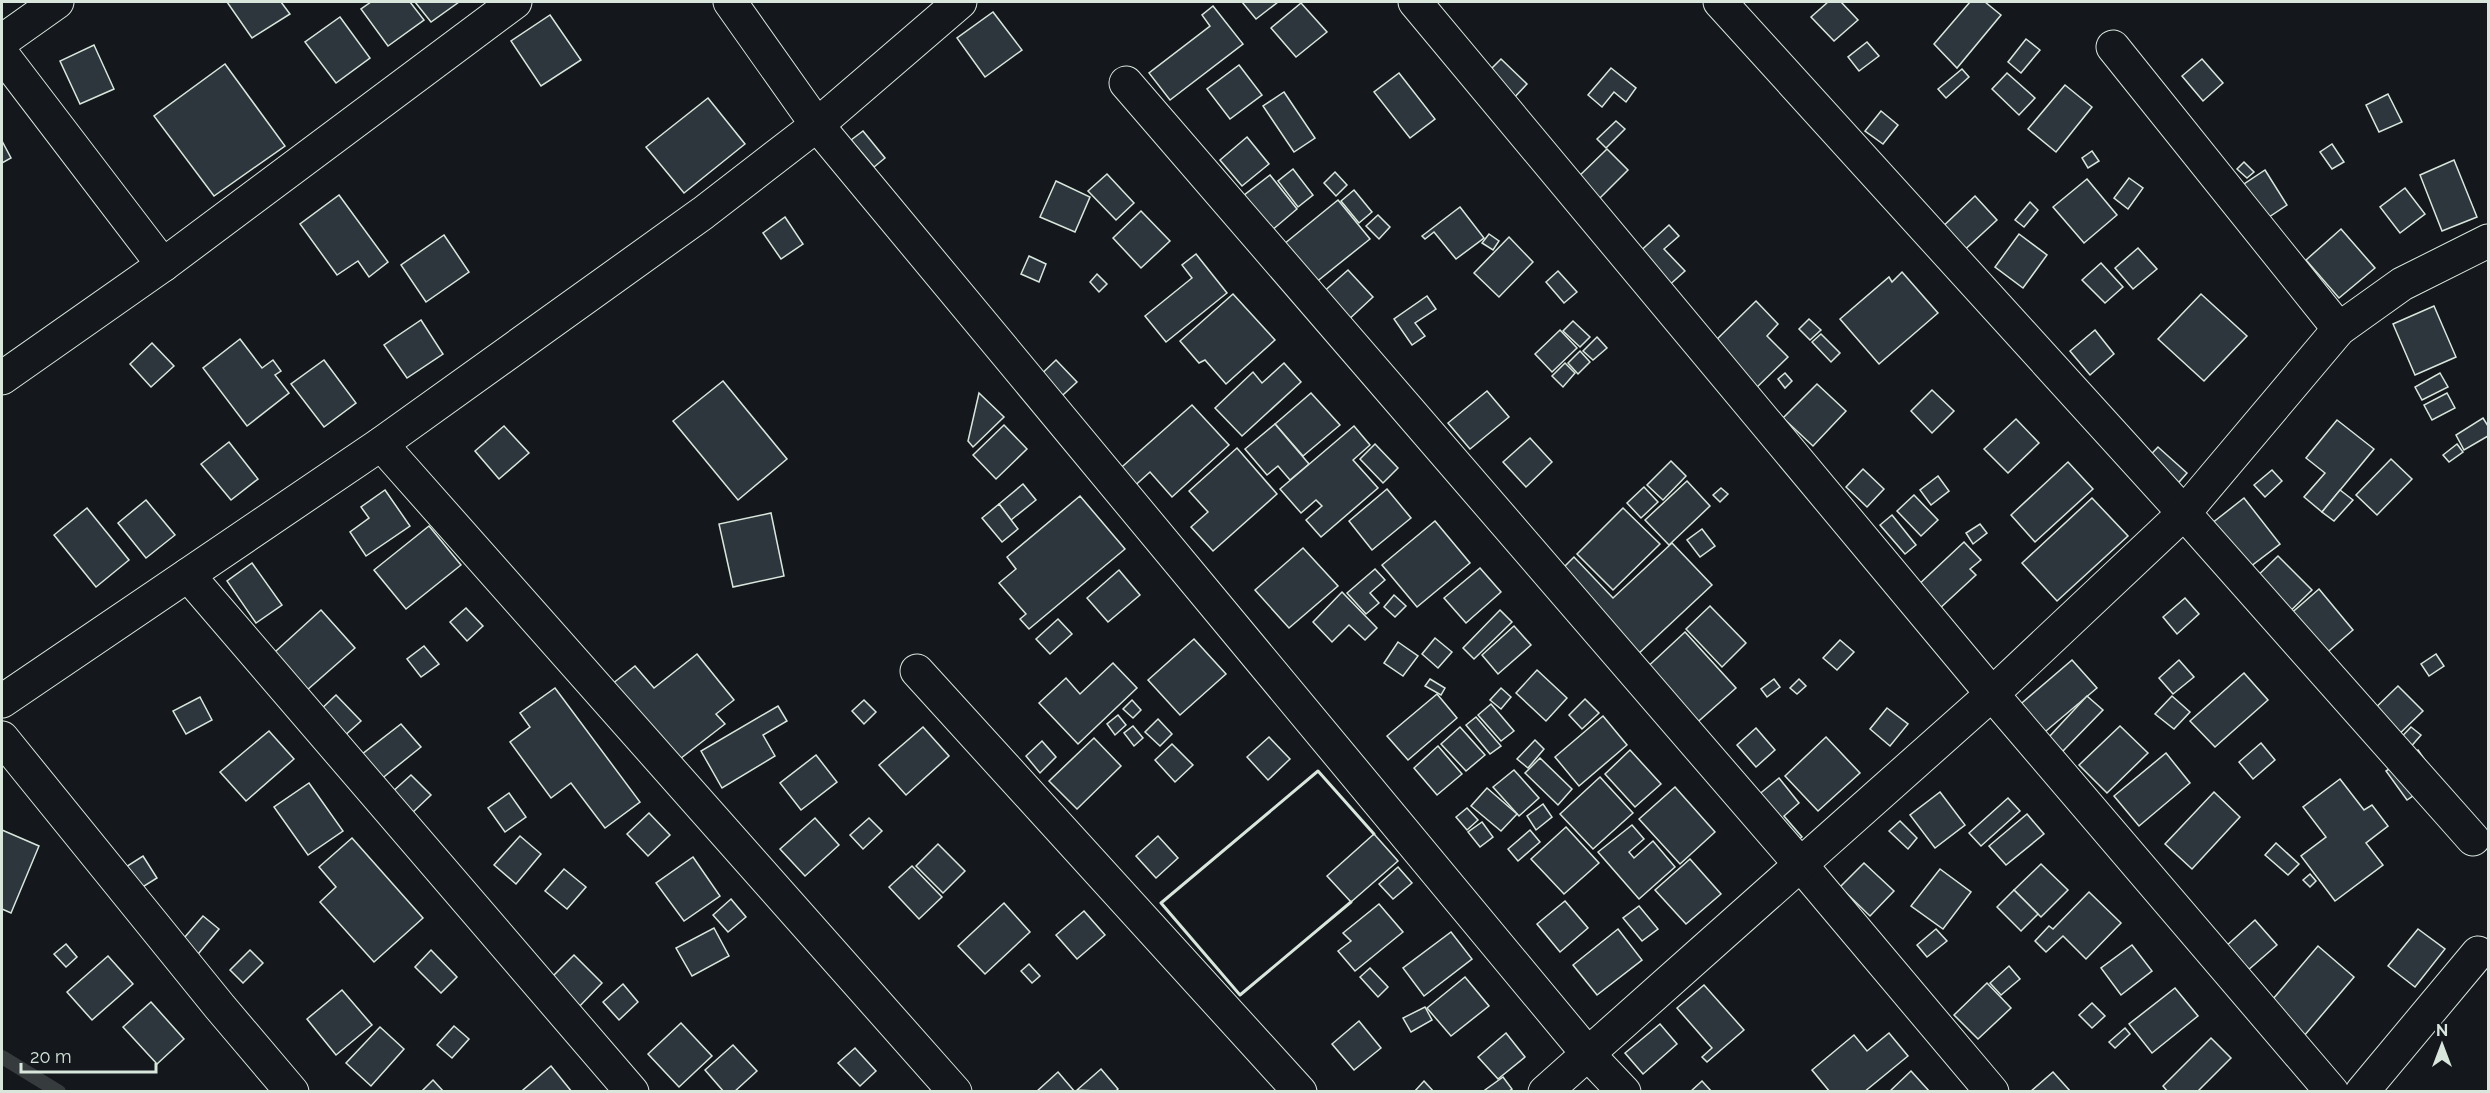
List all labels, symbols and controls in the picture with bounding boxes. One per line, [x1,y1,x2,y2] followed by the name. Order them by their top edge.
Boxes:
[2412,1015,2472,1075] north arrow
[2436,1021,2448,1040] text: N
[21,1036,156,1074] scale bar
[30,1046,72,1067] text: 20 m

